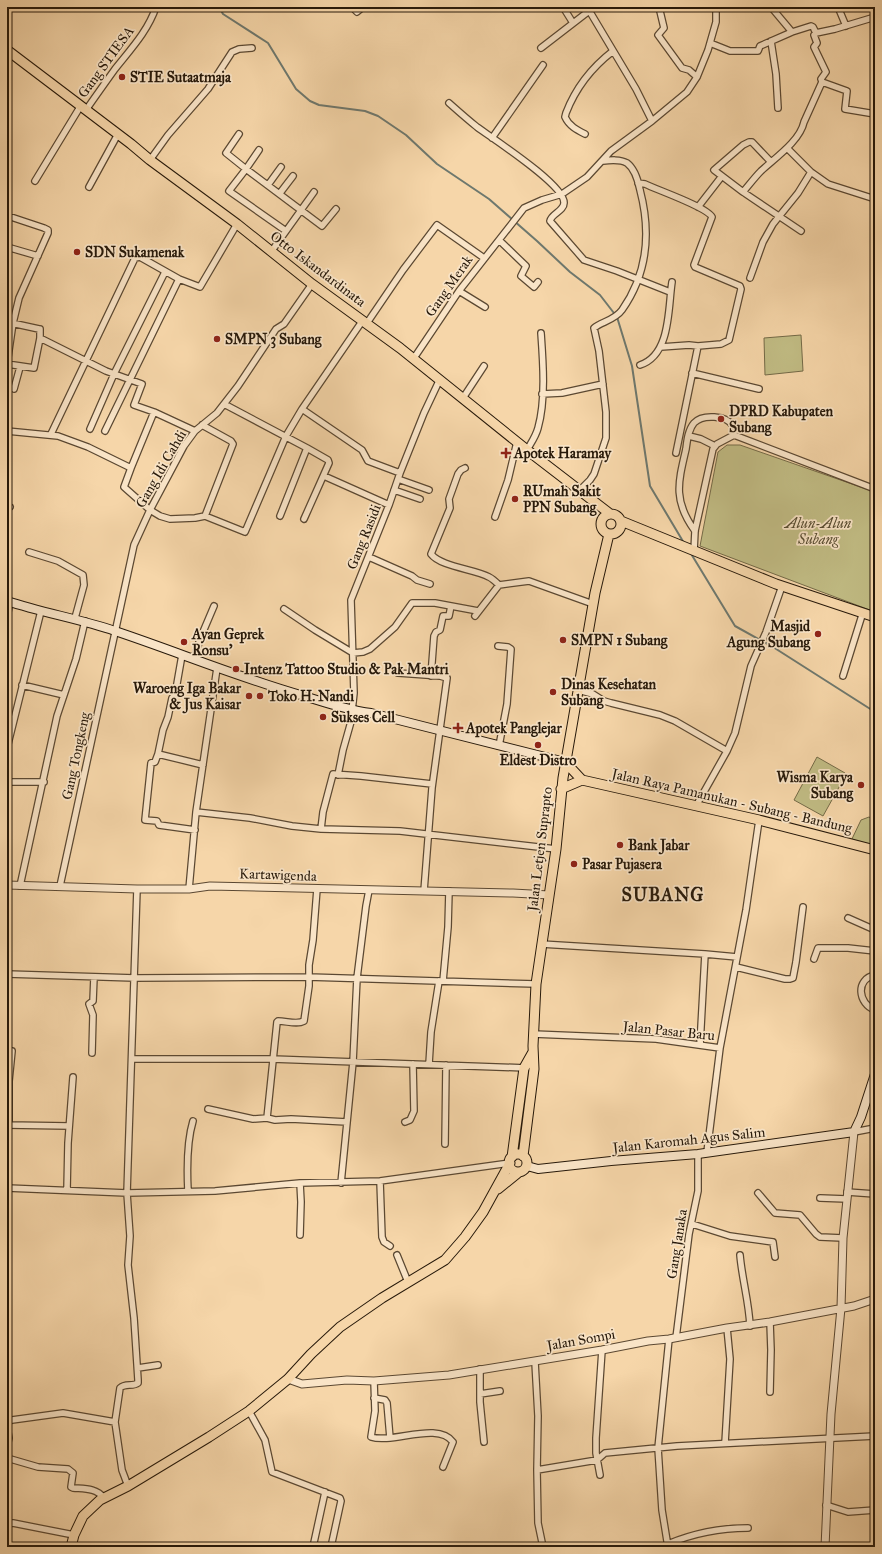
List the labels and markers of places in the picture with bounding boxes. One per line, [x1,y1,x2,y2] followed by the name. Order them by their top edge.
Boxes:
[130,69,232,87] place label: STIE Sutaatmaja
[117,72,127,82] marker: STIE Sutaatmaja
[85,244,185,261] place label: SDN Sukamenak
[72,247,82,257] marker: SDN Sukamenak
[225,331,322,349] place label: SMPN 3 Subang
[212,334,222,344] marker: SMPN 3 Subang
[729,403,834,437] place label: DPRD Kabupaten Subang
[716,414,726,424] marker: DPRD Kabupaten Subang
[513,445,613,463] place label: Apotek Haramay
[501,448,511,458] marker: Apotek Haramay
[523,483,601,517] place label: RUmah Sakit PPN Subang
[510,494,520,504] marker: RUmah Sakit PPN Subang
[726,618,811,652] place label: Masjid Agung Subang
[191,626,265,659] place label: Ayan Geprek Ronsu'
[813,629,823,639] marker: Masjid Agung Subang
[571,632,668,650] place label: SMPN 1 Subang
[558,635,568,645] marker: SMPN 1 Subang
[179,637,189,647] marker: Ayan Geprek Ronsu'
[244,661,449,678] place label: Intenz Tattoo Studio & Pak Mantri
[231,664,241,674] marker: Intenz Tattoo Studio & Pak Mantri
[561,676,657,710] place label: Dinas Kesehatan Subang
[133,680,242,714] place label: Waroeng Iga Bakar & Jus Kaisar
[548,687,558,697] marker: Dinas Kesehatan Subang
[267,688,354,705] place label: Toko H. Nandi
[244,691,254,701] marker: Waroeng Iga Bakar & Jus Kaisar
[255,691,265,701] marker: Toko H. Nandi
[331,709,396,726] place label: Sukses Cell
[318,712,328,722] marker: Sukses Cell
[465,720,563,738] place label: Apotek Panglejar
[453,723,463,733] marker: Apotek Panglejar
[533,740,543,750] marker: Eldest Distro
[499,752,577,769] place label: Eldest Distro
[777,769,854,803] place label: Wisma Karya Subang
[856,780,866,790] marker: Wisma Karya Subang
[628,837,690,855] place label: Bank Jabar
[615,840,625,850] marker: Bank Jabar
[582,856,663,874] place label: Pasar Pujasera
[569,859,579,869] marker: Pasar Pujasera

